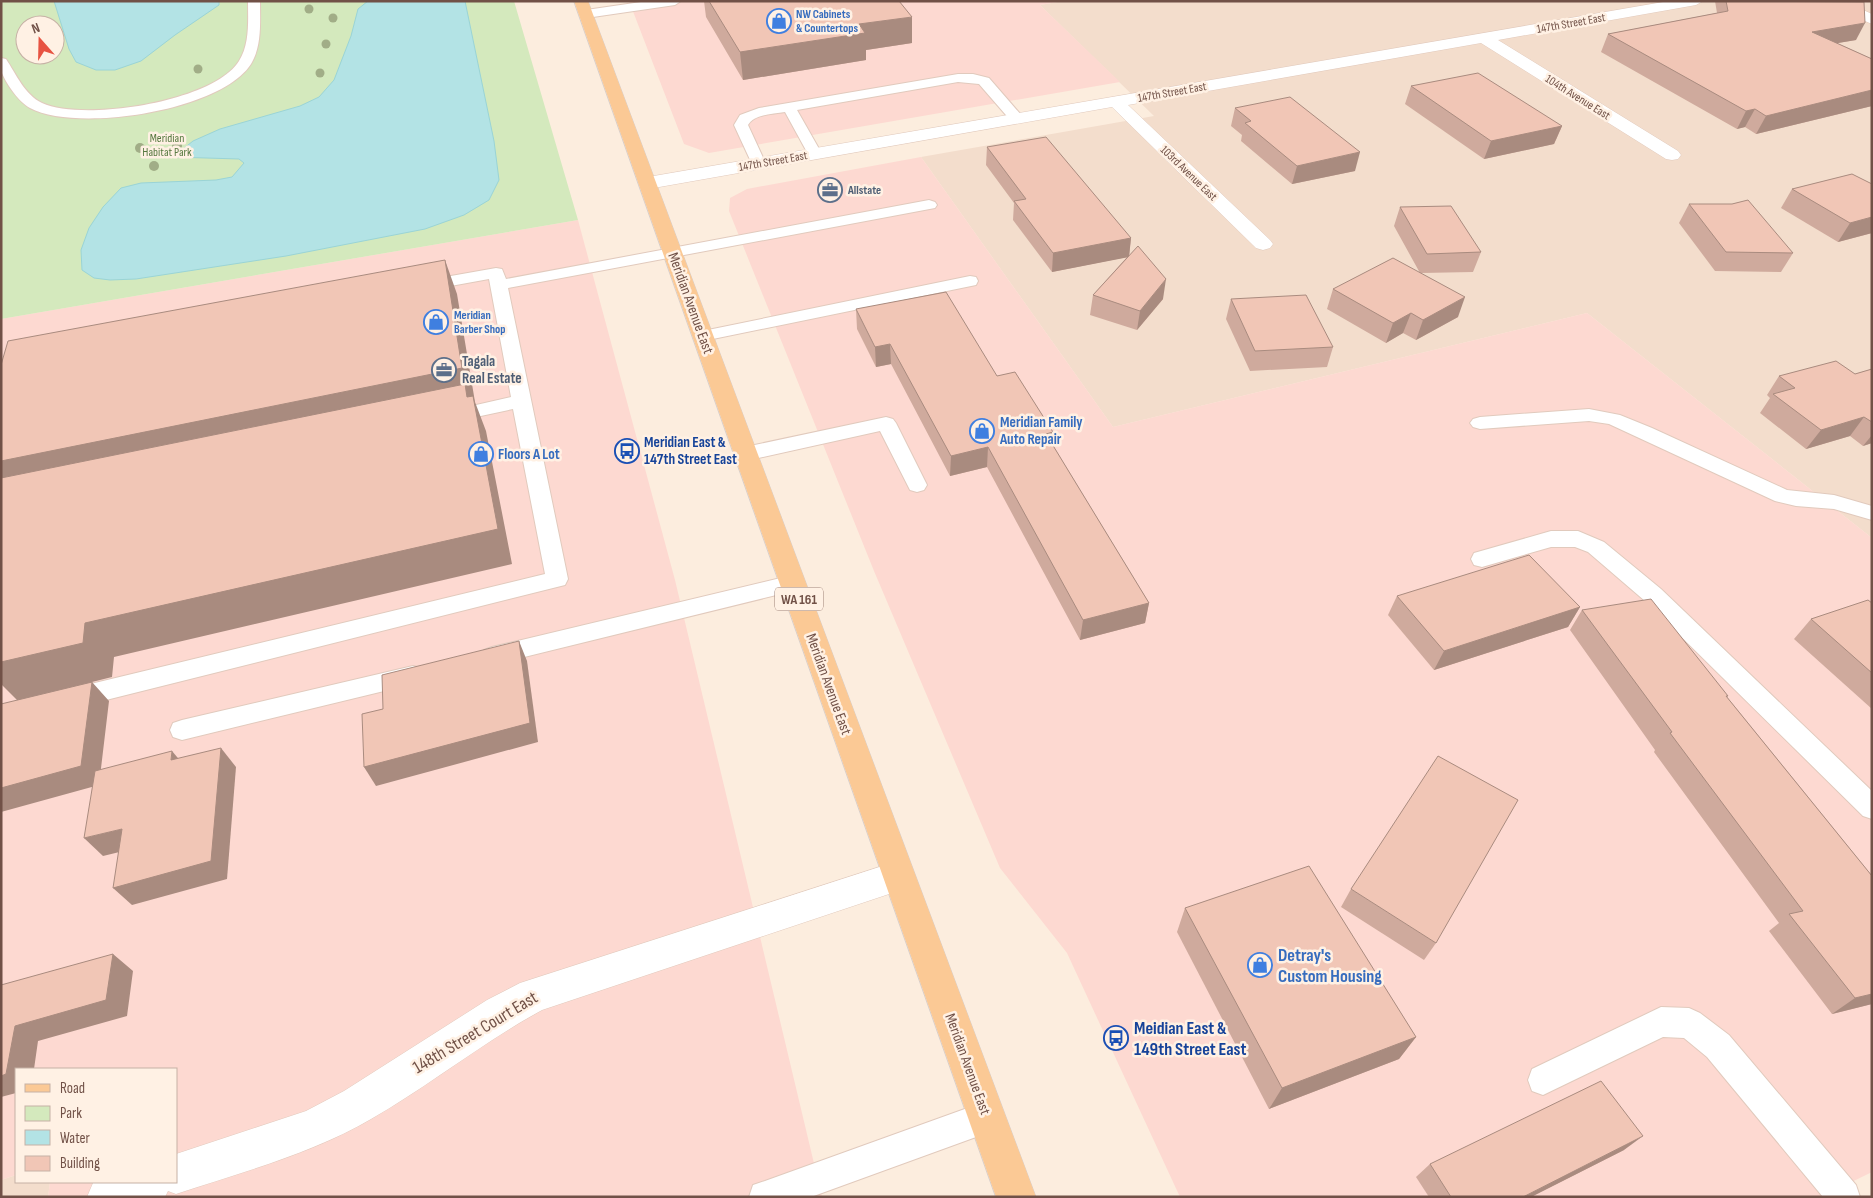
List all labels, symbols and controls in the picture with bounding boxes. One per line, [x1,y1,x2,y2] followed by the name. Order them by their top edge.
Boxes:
[796,7,858,36] place label: NW Cabinets & Countertops
[766,8,792,34] shop icon: NW Cabinets & Countertops
[1536,10,1607,37] street label: 147th Street East
[15,15,65,65] north arrow
[29,19,42,38] text: N
[1542,71,1613,124] street label: 104th Avenue East
[1137,79,1208,106] street label: 147th Street East
[142,131,192,160] park label: Meridian Habitat Park
[1157,142,1220,204] street label: 103rd Avenue East
[738,148,809,175] street label: 147th Street East
[817,177,843,203] office icon: Allstate
[847,183,881,198] place label: Allstate
[663,250,718,357] street label: Meridian Avenue East
[454,308,505,337] place label: Meridian Barber Shop
[423,309,449,335] shop icon: Meridian Barber Shop
[462,352,522,388] place label: Tagala Real Estate
[431,357,457,383] office icon: Tagala Real Estate
[999,413,1083,449] place label: Meridian Family Auto Repair
[969,418,995,444] shop icon: Meridian Family Auto Repair
[644,433,737,469] place label: Meridian East & 147th Street East
[614,438,640,464] bus stop icon: Meridian East & 147th Street East
[468,441,494,467] shop icon: Floors A Lot
[498,445,560,464] place label: Floors A Lot
[775,588,823,610] road number: WA 161
[801,631,856,738] street label: Meridian Avenue East
[1278,945,1382,987] place label: Detray's Custom Housing
[1247,952,1273,978] shop icon: Detray's Custom Housing
[409,987,542,1078] street label: 148th Street Court East
[940,1011,995,1118] street label: Meridian Avenue East
[1134,1018,1247,1060] place label: Meidian East & 149th Street East
[1103,1025,1129,1051] bus stop icon: Meidian East & 149th Street East
[15,1068,178,1183] legend
[60,1079,85,1098] text: Road
[60,1104,82,1123] text: Park
[60,1129,91,1148] text: Water
[60,1154,100,1173] text: Building

